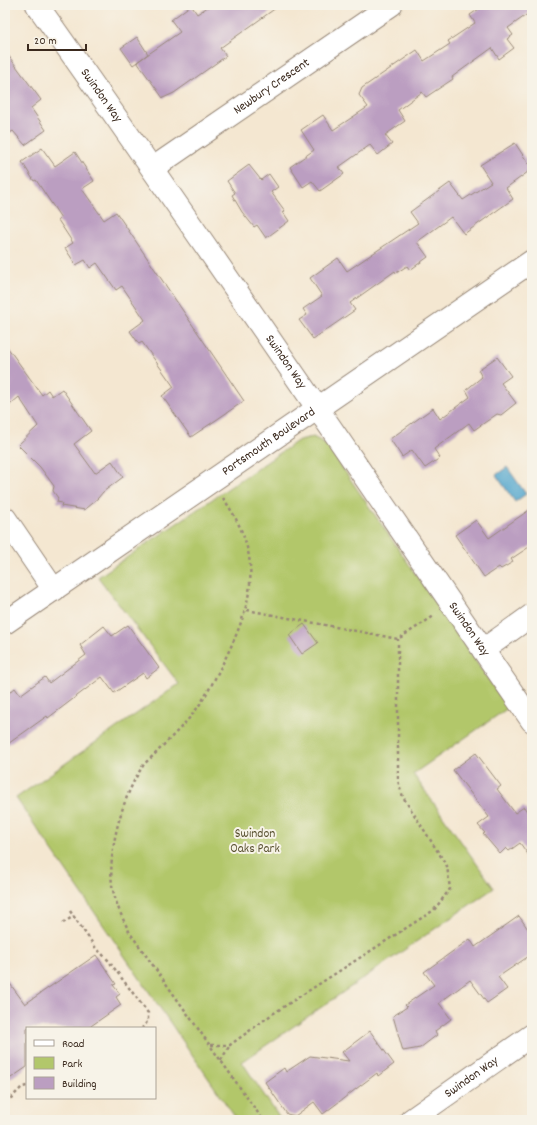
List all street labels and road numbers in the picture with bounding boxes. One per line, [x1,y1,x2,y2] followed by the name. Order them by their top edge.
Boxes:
[230,53,314,120] street label: Newbury Crescent
[75,65,127,127] street label: Swindon Way
[260,331,312,394] street label: Swindon Way
[218,403,319,481] street label: Portsmouth Boulevard
[443,598,495,661] street label: Swindon Way
[441,1051,503,1103] street label: Swindon Way

